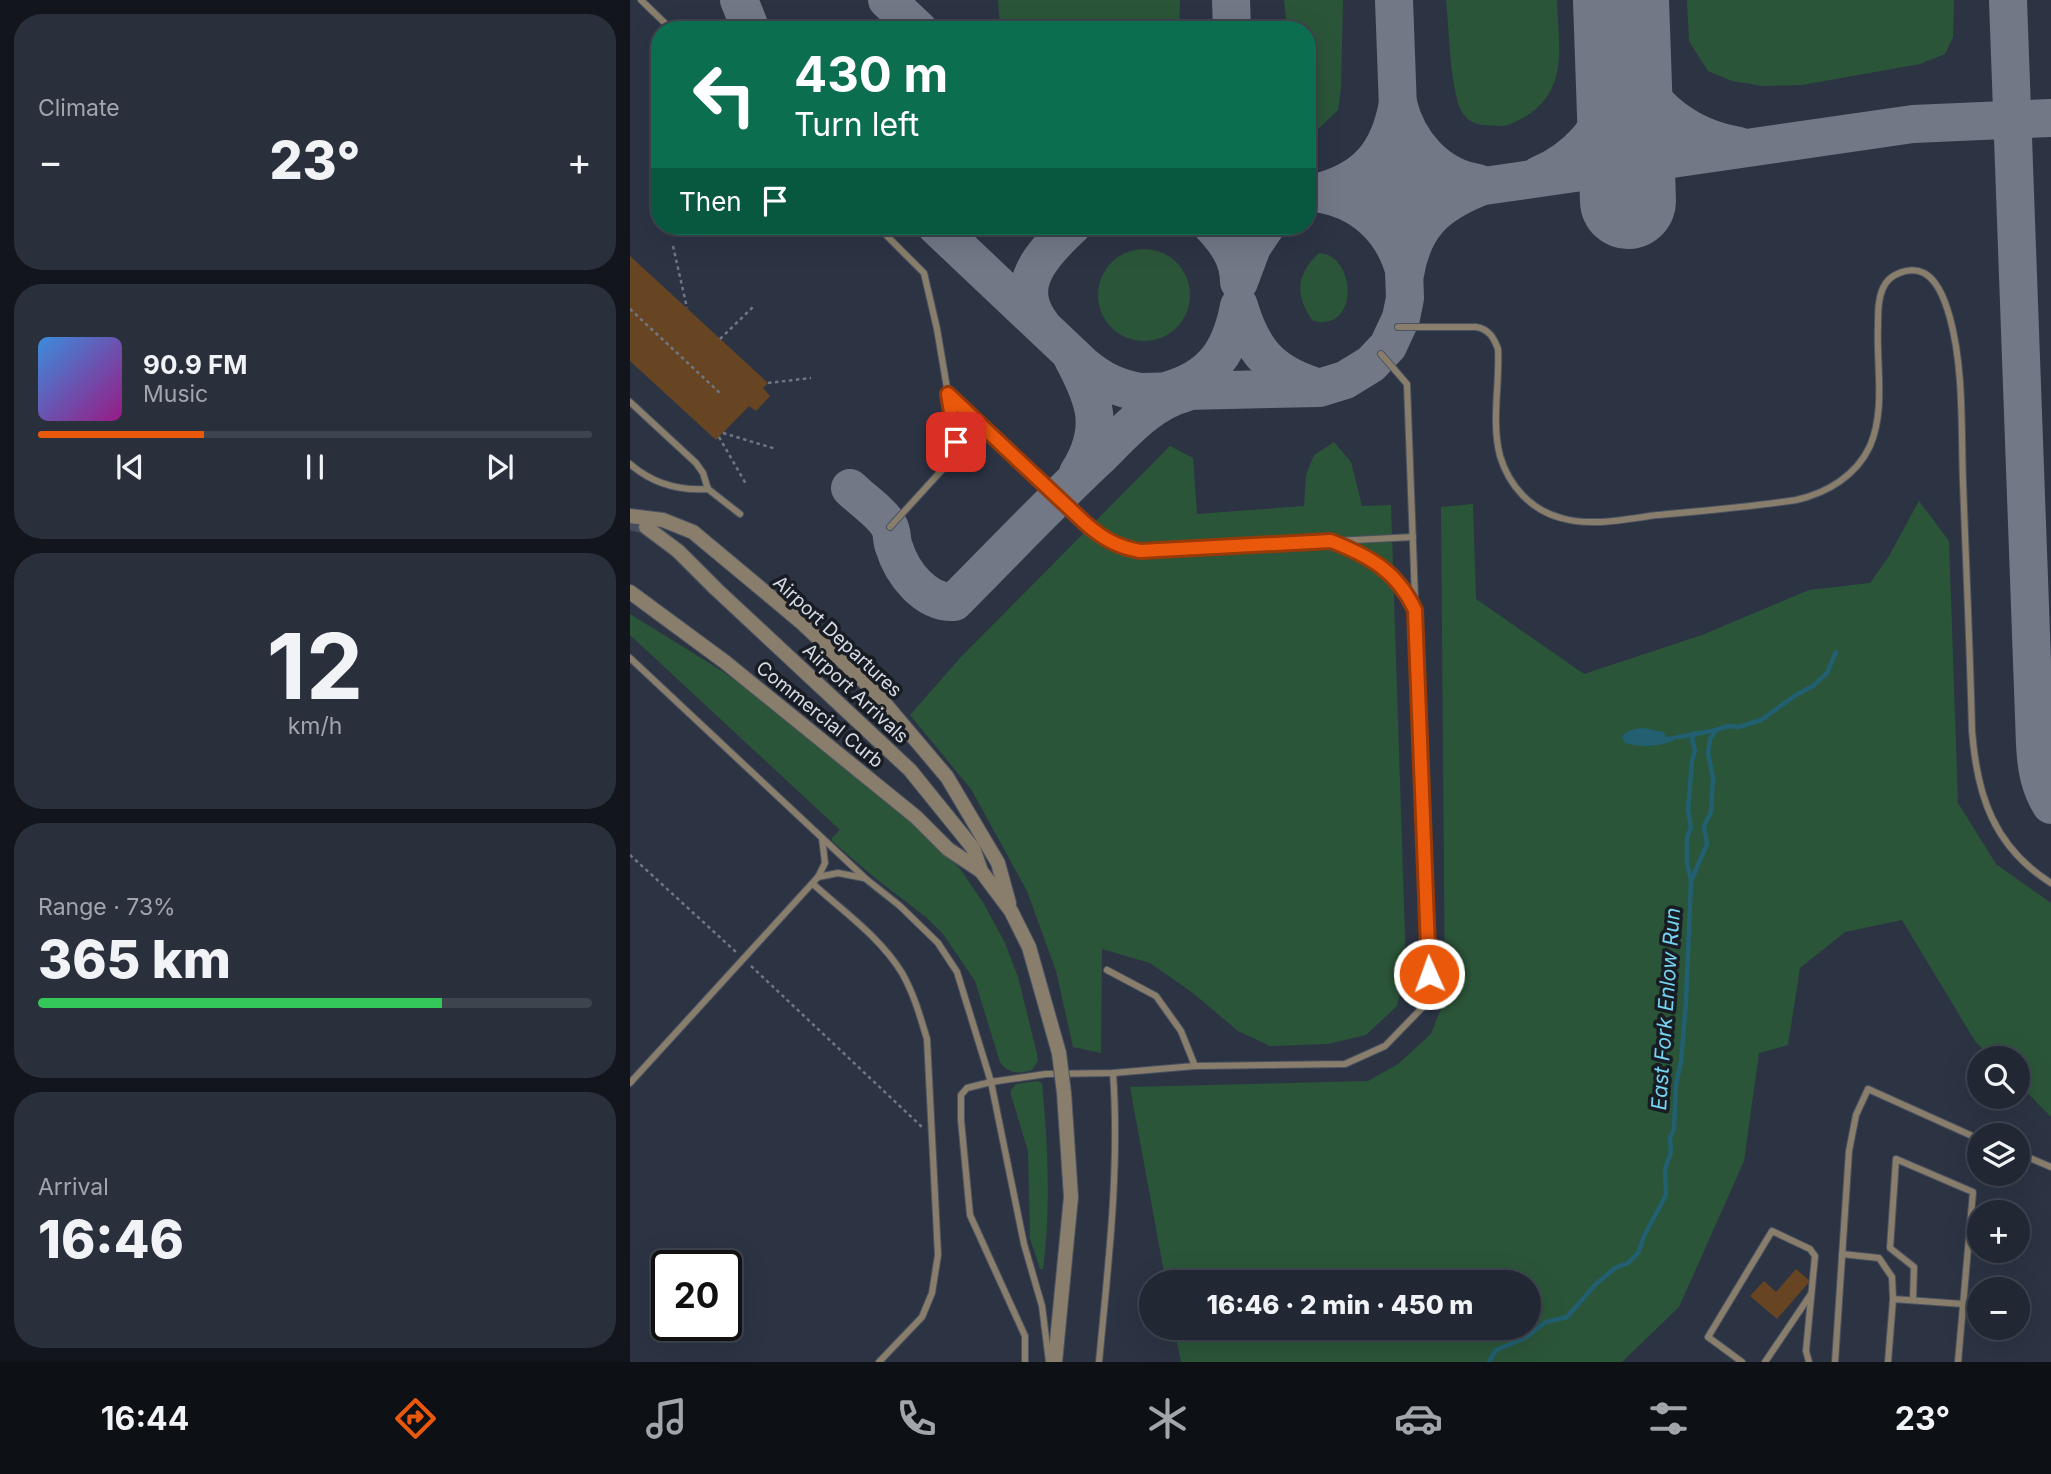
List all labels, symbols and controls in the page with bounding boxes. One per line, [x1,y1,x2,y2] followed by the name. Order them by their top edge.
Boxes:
[794,45,948,104] text: 430 m
[679,49,770,140] icon: left
[38,94,120,122] text: Climate
[794,105,919,144] text: Turn left
[269,129,361,192] text: 23°
[38,138,63,184] text: −
[567,138,592,184] text: +
[756,182,794,220] icon: arrive
[679,186,742,217] text: Then
[143,349,248,380] text: 90.9 FM
[143,380,208,408] text: Music
[926,412,986,472] pin
[937,423,975,461] icon: arrive
[111,448,149,486] icon: previous
[296,448,334,486] icon: pause
[481,448,519,486] icon: next
[769,571,907,702] street label: Airport Departures
[267,611,363,721] text: 12
[798,639,913,748] street label: Airport Arrivals
[752,656,888,773] street label: Commercial Curb
[288,712,342,740] text: km/h
[38,893,176,921] text: Range · 73%
[1646,907,1685,1111] water label: East Fork Enlow Run
[38,928,231,991] text: 365 km
[1392,937,1466,1011] position arrow
[1967,1046,2030,1340] map controls
[1967,1046,2030,1109] button: search
[1967,1123,2030,1186] button: layers
[38,1173,109,1201] text: Arrival
[1967,1200,2030,1263] button: +
[38,1208,184,1271] text: 16:46
[651,1250,742,1341] speed limit sign: 20
[1967,1277,2030,1340] button: −
[1207,1289,1473,1320] text: 16:46 · 2 min · 450 m
[391,1394,440,1443] icon: directions
[642,1394,691,1443] icon: music
[892,1394,941,1443] icon: phone
[1143,1394,1192,1443] icon: climate
[1394,1394,1443,1443] icon: car
[1644,1394,1693,1443] icon: filters
[101,1399,189,1438] text: 16:44
[1895,1399,1950,1438] text: 23°

